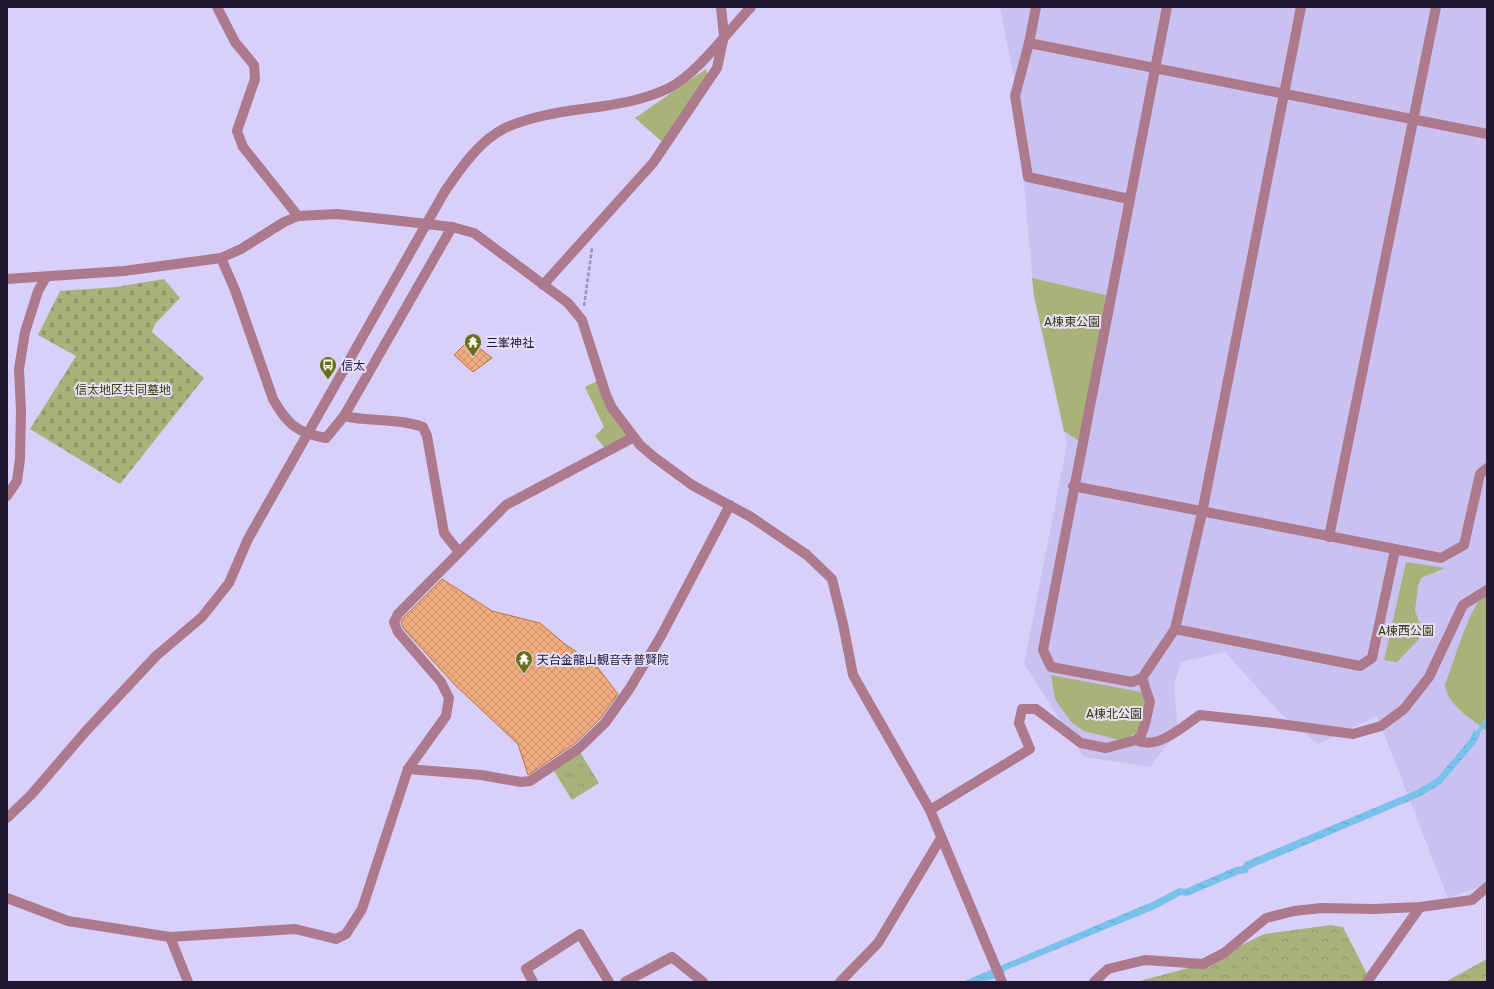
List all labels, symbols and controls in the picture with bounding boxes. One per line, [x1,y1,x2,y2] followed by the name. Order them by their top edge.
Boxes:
[1044,314,1100,329] park label: A棟東公園
[463,332,483,357] temple icon: 三峯神社
[486,335,534,350] place label: 三峯神社
[318,355,338,380] bus stop icon: 信太
[341,358,365,373] place label: 信太
[75,382,171,397] park label: 信太地区共同墓地
[1378,623,1434,638] park label: A棟西公園
[514,649,534,674] temple icon: 天台金龍山観音寺普賢院
[537,652,669,667] place label: 天台金龍山観音寺普賢院
[1086,706,1142,721] park label: A棟北公園

